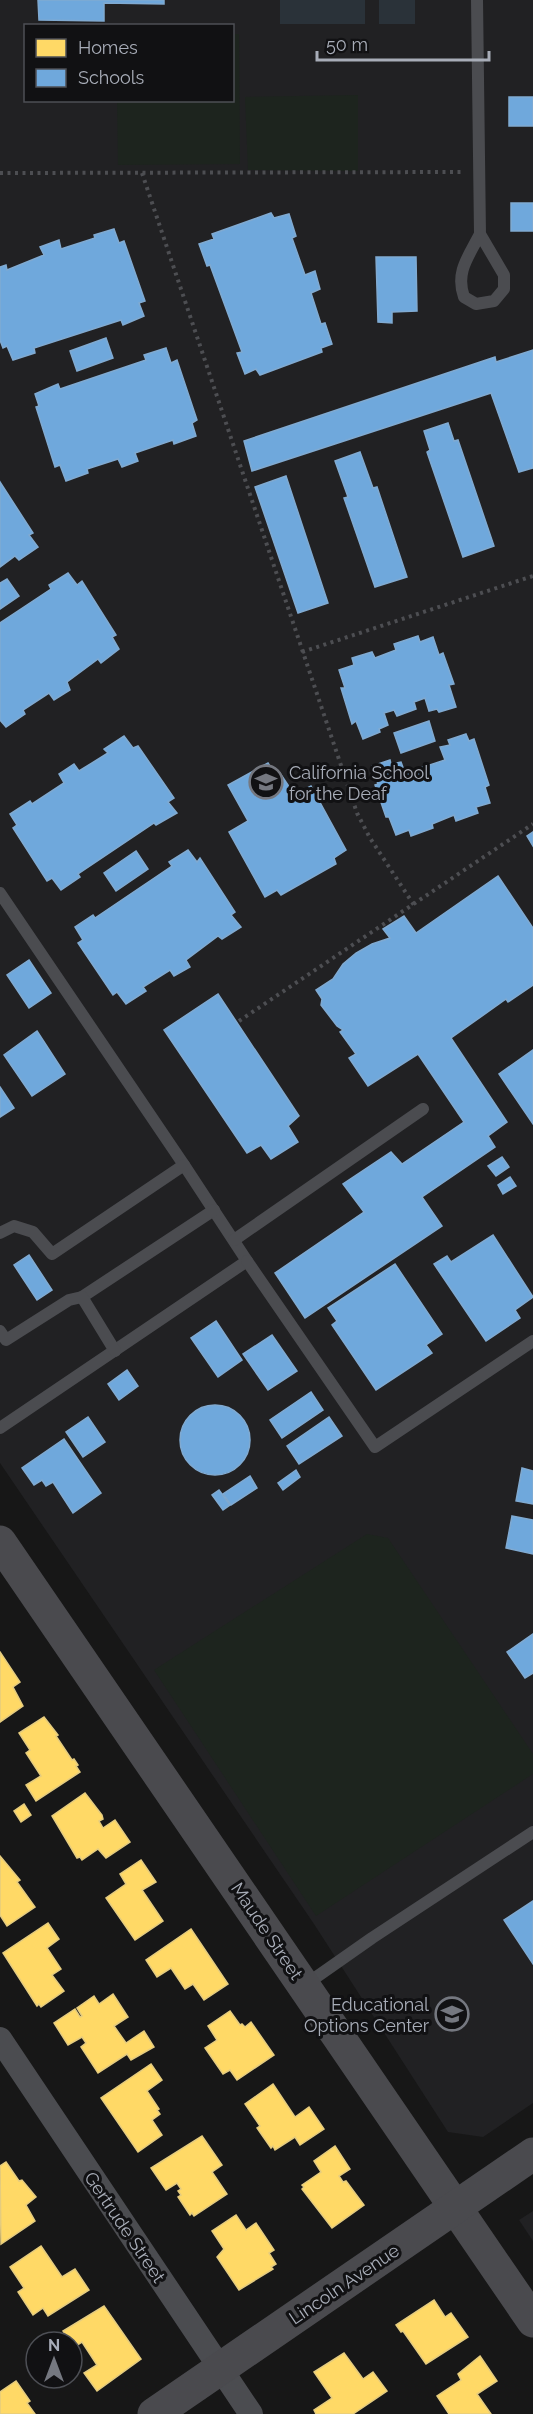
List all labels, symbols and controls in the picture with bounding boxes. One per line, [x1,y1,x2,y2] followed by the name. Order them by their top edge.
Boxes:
[24,24,234,102] legend
[317,24,490,62] scale bar
[326,34,368,55] text: 50 m
[78,37,138,58] text: Homes
[78,67,145,88] text: Schools
[289,762,429,804] place label: California School for the Deaf
[248,764,284,800] school or university icon: California School for the Deaf
[227,1879,307,1983] street label: Maude Street
[304,1994,430,2036] place label: Educational Options Center
[434,1996,470,2032] school or university icon: Educational Options Center
[80,2168,170,2286] street label: Gertrude Street
[285,2239,403,2328] street label: Lincoln Avenue
[24,2330,84,2390] north arrow
[48,2336,60,2355] text: N

